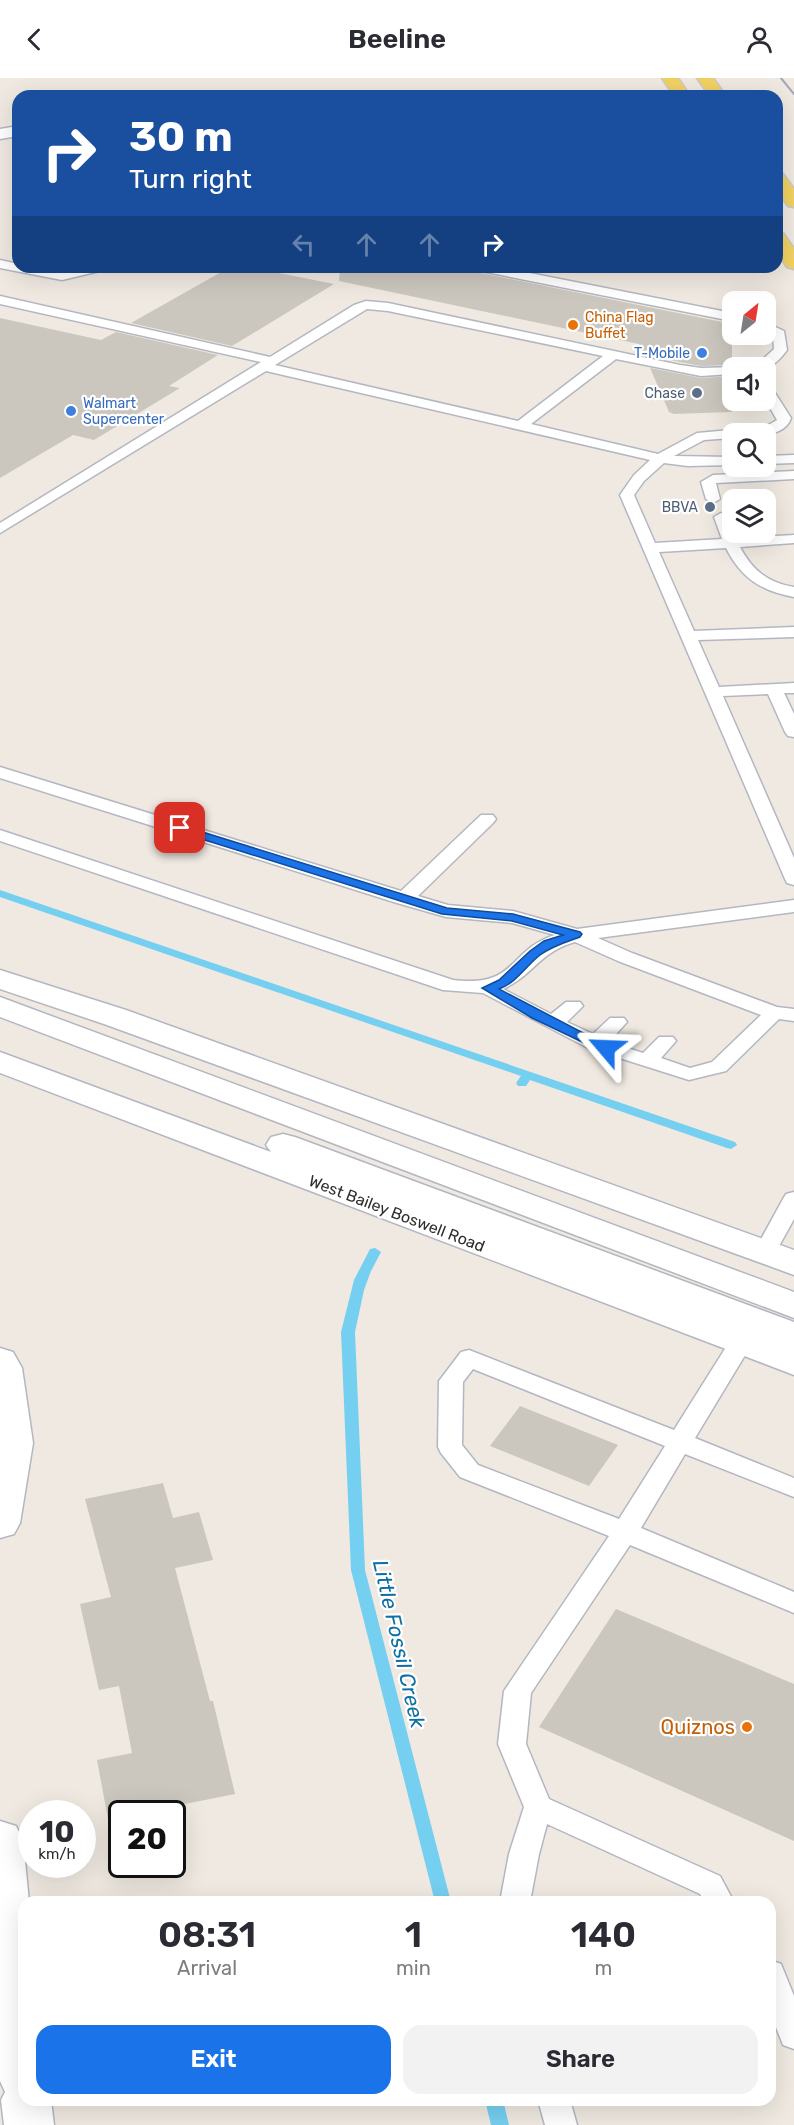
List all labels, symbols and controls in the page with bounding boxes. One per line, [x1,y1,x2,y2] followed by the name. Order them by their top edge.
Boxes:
[18,23,51,56] icon: back
[348,23,446,55] text: Beeline
[743,23,776,56] icon: person
[129,112,233,162] text: 30 m
[30,114,108,192] icon: right
[129,163,252,195] text: Turn right
[287,228,320,261] icon: left
[350,228,383,261] icon: ahead
[413,228,446,261] icon: ahead
[476,228,509,261] icon: right
[722,291,776,345] north arrow
[722,291,776,543] map controls
[585,309,654,342] place label: China Flag Buffet
[566,318,580,332] marker: China Flag Buffet
[634,345,690,362] place label: T-Mobile
[695,346,709,360] marker: T-Mobile
[722,357,776,411] button: sound
[644,385,685,402] place label: Chase
[690,386,704,400] marker: Chase
[83,395,165,428] place label: Walmart Supercenter
[64,404,78,418] marker: Walmart Supercenter
[722,423,776,477] button: search
[722,489,776,543] button: layers
[662,499,699,516] place label: BBVA
[703,500,717,514] marker: BBVA
[154,802,205,853] pin
[163,811,196,844] icon: arrive
[574,1016,638,1080] position arrow
[306,1171,488,1256] street label: West Bailey Boswell Road
[368,1557,431,1732] water label: Little Fossil Creek
[661,1715,735,1739] place label: Quiznos
[740,1720,754,1734] marker: Quiznos
[108,1800,186,1878] speed limit sign: 20
[39,1814,75,1850] text: 10
[38,1845,76,1863] text: km/h
[158,1913,256,1956] text: 08:31
[405,1913,422,1956] text: 1
[571,1913,636,1956] text: 140
[177,1956,237,1980] text: Arrival
[396,1956,431,1980] text: min
[594,1956,612,1980] text: m
[36,2025,391,2094] button: Exit
[403,2025,758,2094] button: Share

